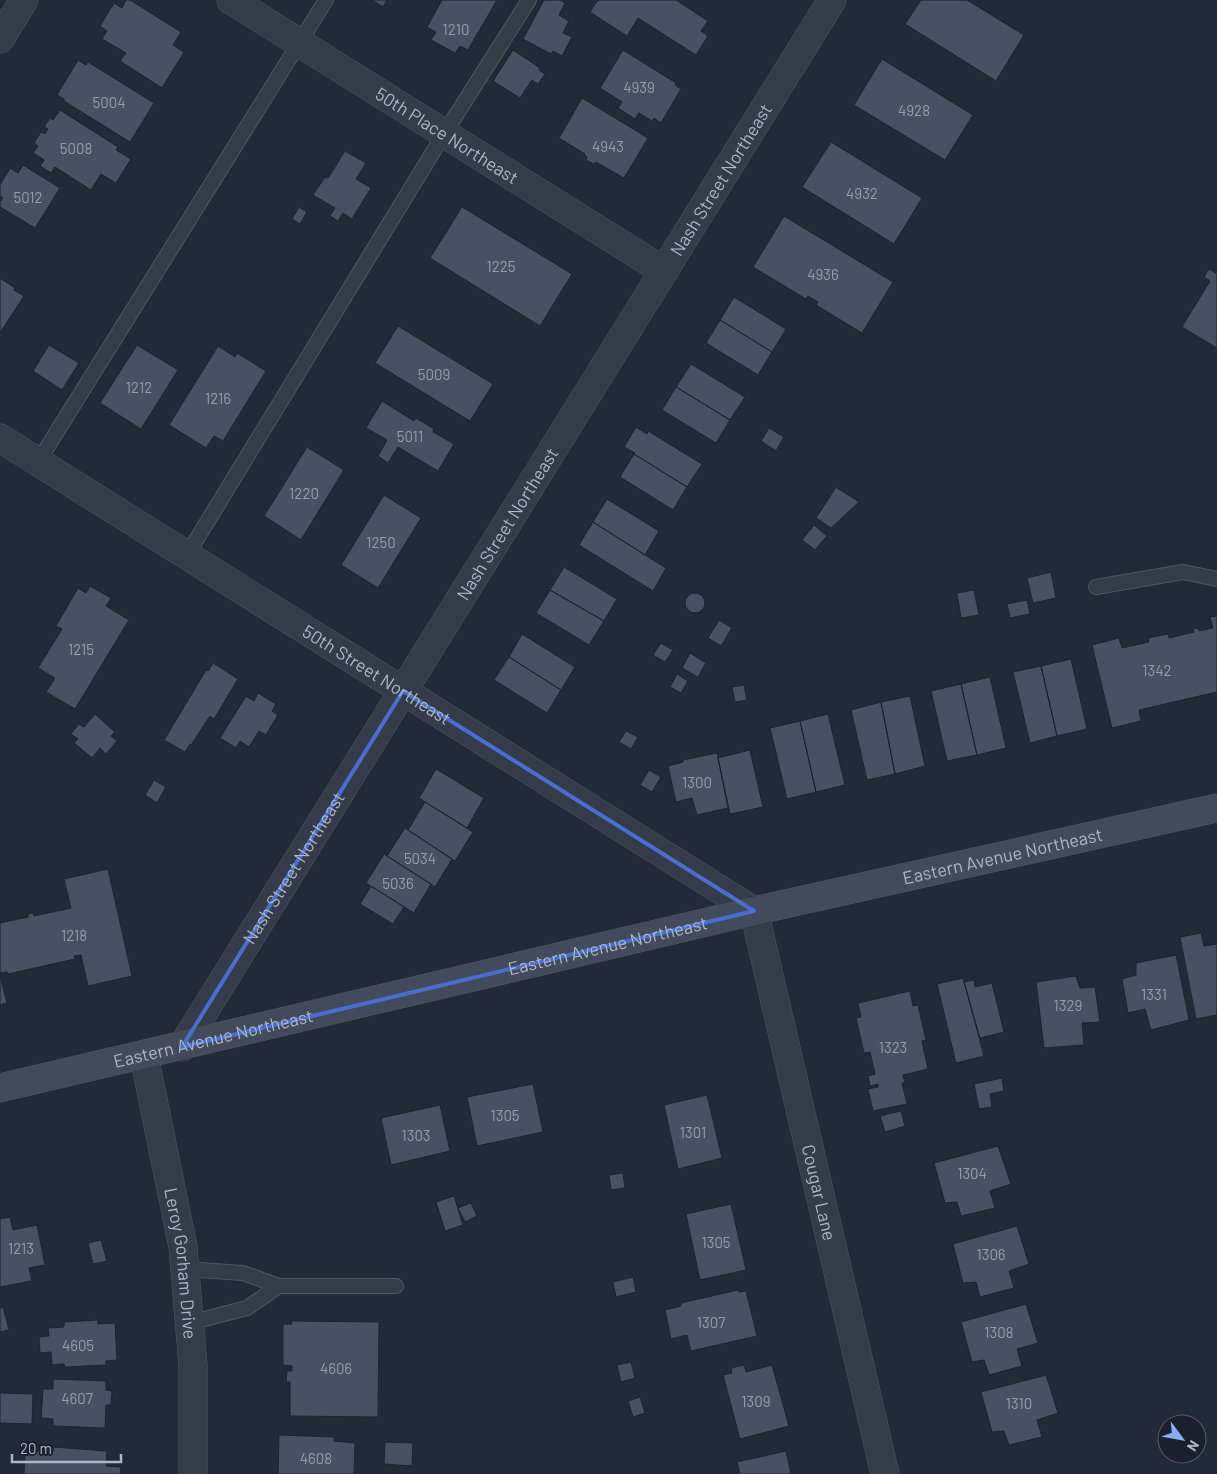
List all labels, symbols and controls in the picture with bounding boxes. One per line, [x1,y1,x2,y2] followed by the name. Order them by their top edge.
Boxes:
[443,20,469,38] house number: 1210
[623,78,655,96] house number: 4939
[372,82,523,188] street label: 50th Place Northeast
[93,93,125,111] house number: 5004
[665,99,776,260] street label: Nash Street Northeast
[898,101,930,119] house number: 4928
[592,137,624,155] house number: 4943
[60,139,92,157] house number: 5008
[846,184,878,202] house number: 4932
[13,188,43,206] house number: 5012
[486,257,516,275] house number: 1225
[807,265,839,283] house number: 4936
[418,365,450,383] house number: 5009
[126,378,152,396] house number: 1212
[205,389,231,407] house number: 1216
[397,427,423,445] house number: 5011
[451,444,562,604] street label: Nash Street Northeast
[289,484,319,502] house number: 1220
[366,533,396,551] house number: 1250
[299,620,455,729] street label: 50th Street Northeast
[68,640,94,658] house number: 1215
[1142,661,1172,679] house number: 1342
[682,773,712,791] house number: 1300
[238,788,349,948] street label: Nash Street Northeast
[900,823,1105,889] street label: Eastern Avenue Northeast
[404,849,436,867] house number: 5034
[382,874,414,892] house number: 5036
[506,911,709,979] street label: Eastern Avenue Northeast
[61,926,87,944] house number: 1218
[1141,985,1167,1003] house number: 1331
[1054,996,1082,1014] house number: 1329
[111,1004,315,1072] street label: Eastern Avenue Northeast
[879,1038,907,1056] house number: 1323
[490,1106,520,1124] house number: 1305
[680,1123,706,1141] house number: 1301
[401,1126,431,1144] house number: 1303
[798,1142,841,1243] street label: Cougar Lane
[957,1164,987,1182] house number: 1304
[160,1186,202,1340] street label: Leroy Gorham Drive
[701,1233,731,1251] house number: 1305
[8,1239,34,1257] house number: 1213
[976,1245,1006,1263] house number: 1306
[697,1313,725,1331] house number: 1307
[984,1323,1014,1341] house number: 1308
[62,1336,94,1354] house number: 4605
[320,1359,352,1377] house number: 4606
[61,1389,93,1407] house number: 4607
[741,1392,771,1410] house number: 1309
[1006,1394,1032,1412] house number: 1310
[1157,1414,1207,1464] north arrow
[12,1432,121,1464] scale bar
[1184,1438,1203,1455] text: N
[20,1439,52,1457] text: 20 m
[300,1449,332,1467] house number: 4608

